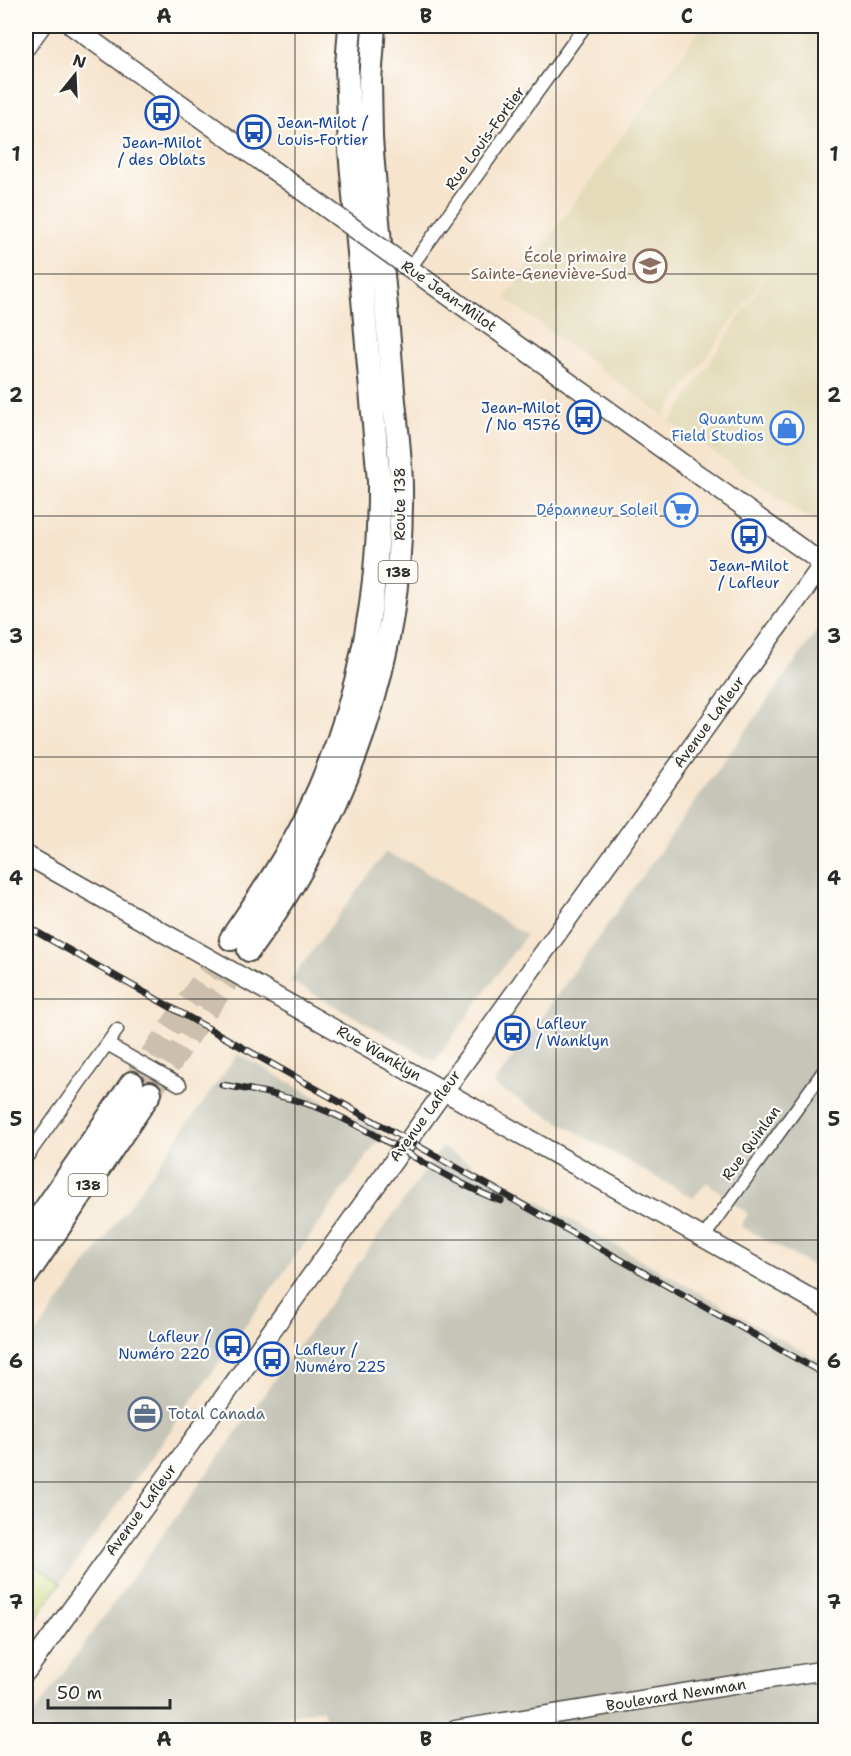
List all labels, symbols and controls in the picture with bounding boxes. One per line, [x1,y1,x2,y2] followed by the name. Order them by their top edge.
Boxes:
[156,3,172,29] text: A
[420,3,432,29] text: B
[681,3,693,29] text: C
[45,45,105,105] north arrow
[70,49,89,73] text: N
[441,82,529,194] street label: Rue Louis-Fortier
[144,95,180,131] bus stop icon: Jean-Milot / des Oblats
[277,113,369,150] place label: Jean-Milot / Louis-Fortier
[236,114,272,150] bus stop icon: Jean-Milot / Louis-Fortier
[118,133,206,170] place label: Jean-Milot / des Oblats
[11,141,21,167] text: 1
[829,141,839,167] text: 1
[471,246,627,284] place label: École primaire Sainte-Geneviève-Sud
[632,248,668,284] school or university icon: École primaire Sainte-Geneviève-Sud
[397,256,501,336] street label: Rue Jean-Milot
[9,382,23,408] text: 2
[827,382,841,408] text: 2
[481,398,561,435] place label: Jean-Milot / No 9576
[566,399,602,435] bus stop icon: Jean-Milot / No 9576
[672,409,764,446] place label: Quantum Field Studios
[769,410,805,446] shop icon: Quantum Field Studios
[390,467,410,541] street label: Route 138
[663,492,699,528] supermarket icon: Dépanneur Soleil
[536,500,658,520] place label: Dépanneur Soleil
[731,518,767,554] bus stop icon: Jean-Milot / Lafleur
[709,556,789,593] place label: Jean-Milot / Lafleur
[378,561,418,583] road number: 138
[9,623,23,649] text: 3
[827,623,841,649] text: 3
[669,672,749,772] street label: Avenue Lafleur
[9,865,23,891] text: 4
[827,865,841,891] text: 4
[536,1014,609,1051] place label: Lafleur / Wanklyn
[495,1015,531,1051] bus stop icon: Lafleur / Wanklyn
[333,1021,425,1085] street label: Rue Wanklyn
[385,1066,465,1166] street label: Avenue Lafleur
[717,1102,785,1184] street label: Rue Quinlan
[10,1106,22,1132] text: 5
[828,1106,840,1132] text: 5
[68,1174,107,1196] road number: 138
[118,1327,212,1364] place label: Lafleur / Numéro 220
[215,1328,251,1364] bus stop icon: Lafleur / Numéro 220
[295,1340,386,1377] place label: Lafleur / Numéro 225
[254,1341,290,1377] bus stop icon: Lafleur / Numéro 225
[9,1348,23,1374] text: 6
[827,1348,841,1374] text: 6
[127,1396,163,1432] office icon: Total Canada
[168,1404,266,1424] place label: Total Canada
[101,1460,181,1560] street label: Avenue Lafleur
[9,1589,23,1615] text: 7
[827,1589,841,1615] text: 7
[48,1672,170,1710] scale bar
[605,1674,747,1716] street label: Boulevard Newman
[57,1681,102,1705] text: 50 m
[156,1726,172,1752] text: A
[420,1726,432,1752] text: B
[681,1726,693,1752] text: C

